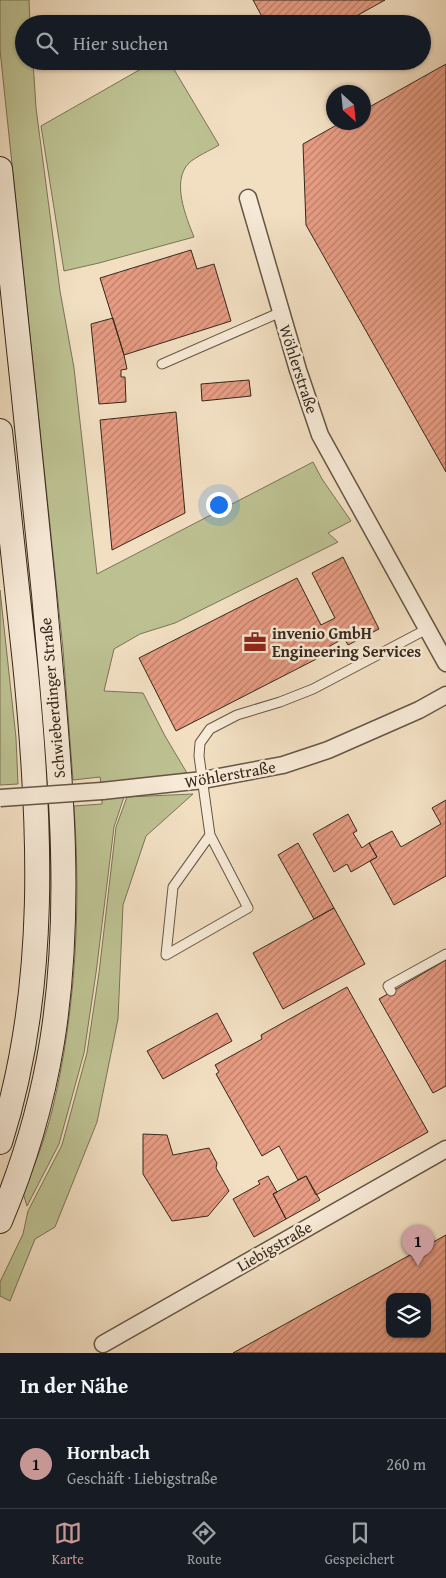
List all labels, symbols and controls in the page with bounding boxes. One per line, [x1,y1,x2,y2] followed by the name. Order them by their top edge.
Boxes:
[15,15,431,70] search box
[33,29,61,57] icon: search
[73,29,168,57] text: Hier suchen
[326,85,371,130] north arrow
[273,321,325,417] street label: Wöhlerstraße
[206,492,232,518] your location
[33,617,71,779] street label: Schwieberdinger Straße
[272,621,421,663] place label: invenio GmbH Engineering Services
[242,629,268,655] office icon: invenio GmbH Engineering Services
[182,754,278,794] street label: Wöhlerstraße
[232,1215,316,1277] street label: Liebigstraße
[402,1225,434,1266] pin: 1
[386,1293,431,1338] map controls
[386,1293,431,1338] button: layers
[20,1370,128,1401] text: In der Nähe
[67,1438,150,1466] text: Hornbach
[32,1452,40,1476] text: 1
[386,1452,426,1476] text: 260 m
[67,1466,218,1490] text: Geschäft · Liebigstraße
[52,1519,84,1569] tab: Karte
[187,1519,221,1569] tab: Route
[325,1519,394,1569] tab: Gespeichert

